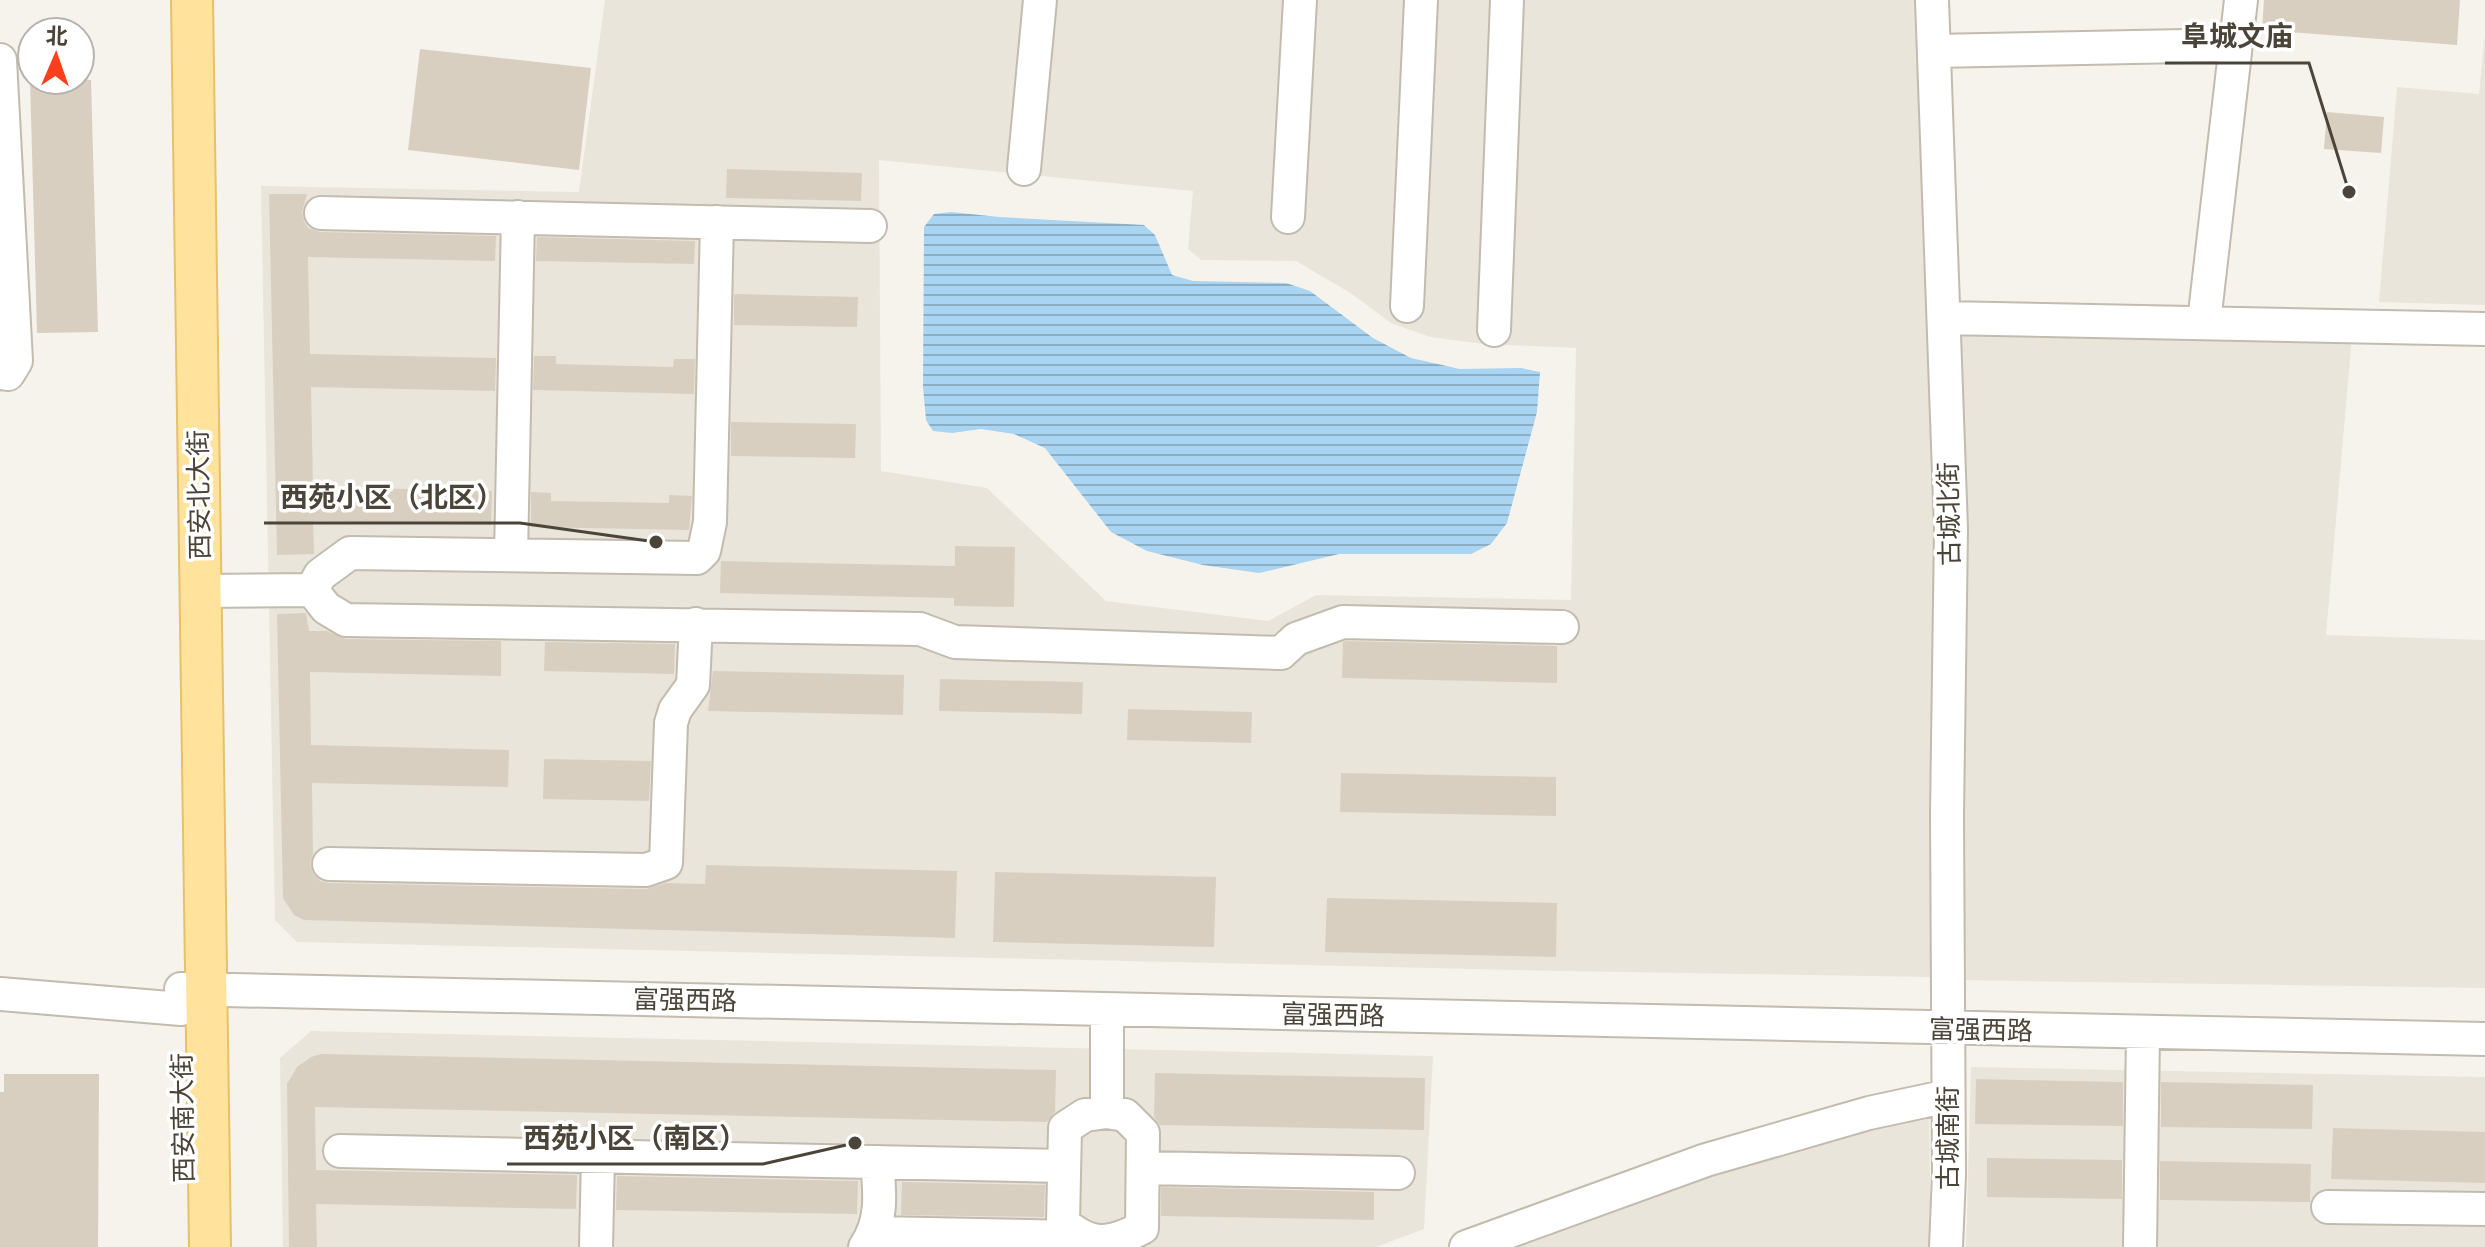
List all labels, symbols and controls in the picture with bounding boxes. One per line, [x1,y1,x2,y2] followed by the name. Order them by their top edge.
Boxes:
[2165,11,2309,63] callout: 阜城文庙
[16,16,96,96] north arrow
[2181,20,2293,52] text: 阜城文庙
[45,23,68,49] text: 北
[183,430,215,560] street label: 西安北大街
[1933,462,1965,566] street label: 古城北街
[264,471,520,523] callout: 西苑小区（北区）
[280,481,504,513] text: 西苑小区（北区）
[633,984,737,1016] street label: 富强西路
[1281,999,1385,1031] street label: 富强西路
[1929,1014,2033,1046] street label: 富强西路
[167,1053,199,1183] street label: 西安南大街
[1933,1086,1963,1190] street label: 古城南街
[507,1112,763,1164] callout: 西苑小区（南区）
[523,1122,747,1154] text: 西苑小区（南区）

